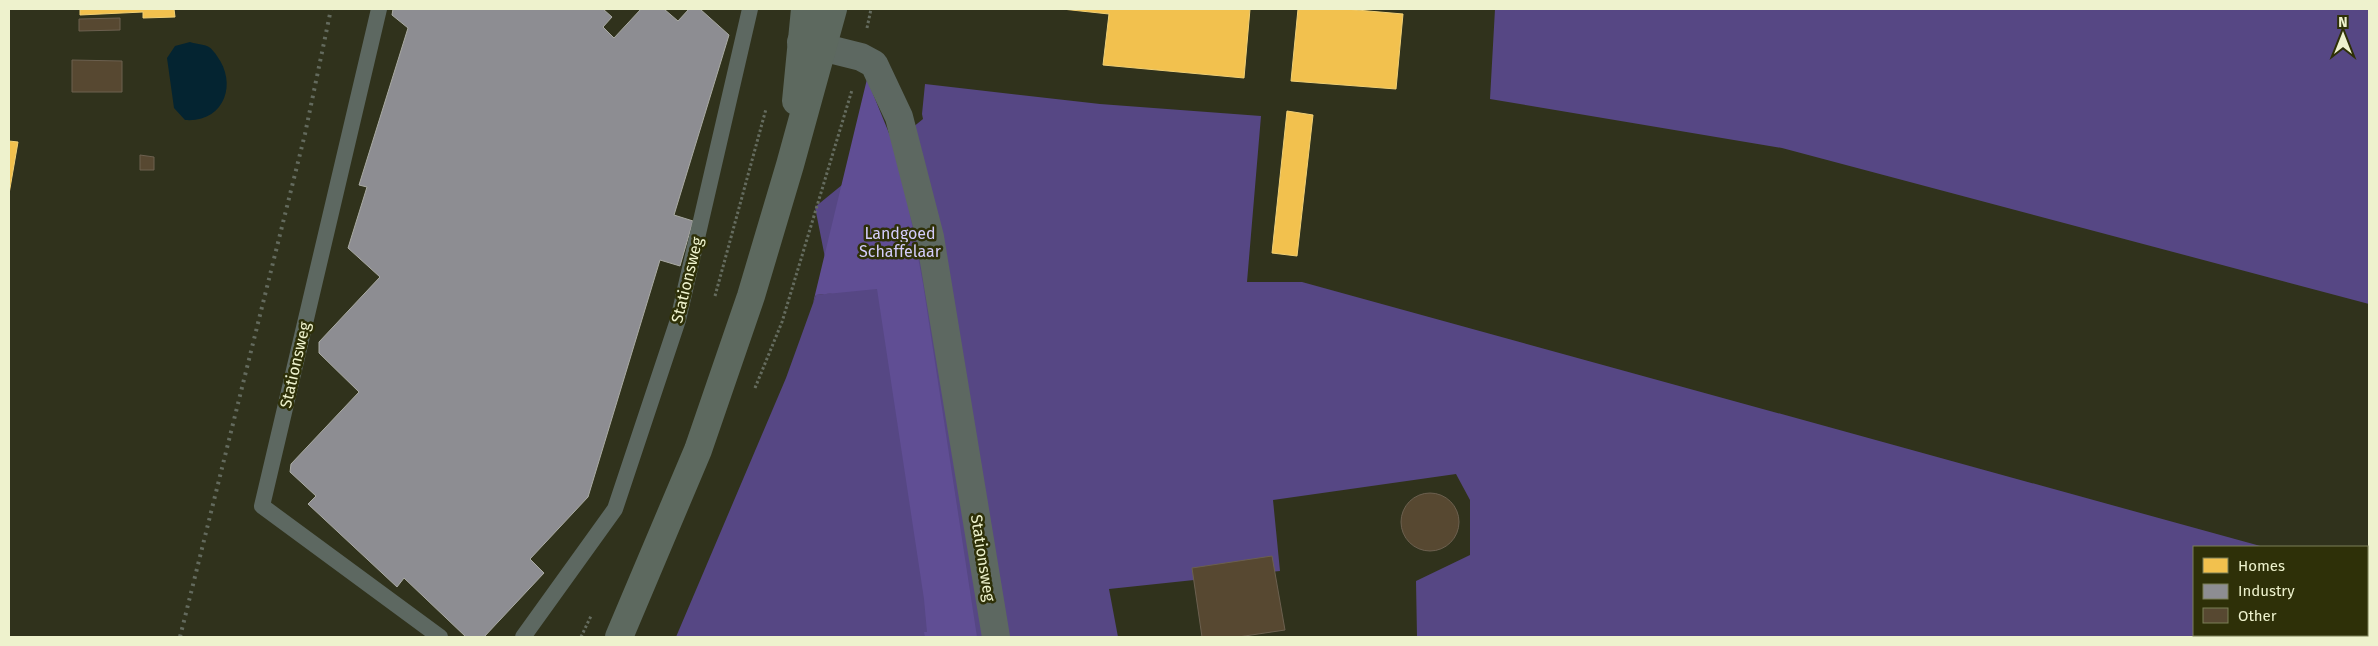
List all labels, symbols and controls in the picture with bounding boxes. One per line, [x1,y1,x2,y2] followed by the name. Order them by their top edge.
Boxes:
[2318,10,2368,60] north arrow
[2338,14,2348,31] text: N
[859,224,942,261] park label: Landgoed Schaffelaar
[667,234,707,325] street label: Stationsweg
[276,319,314,410] street label: Stationsweg
[967,513,999,604] street label: Stationsweg
[2193,546,2368,636] legend
[2238,557,2285,575] text: Homes
[2238,582,2295,600] text: Industry
[2238,607,2277,625] text: Other

